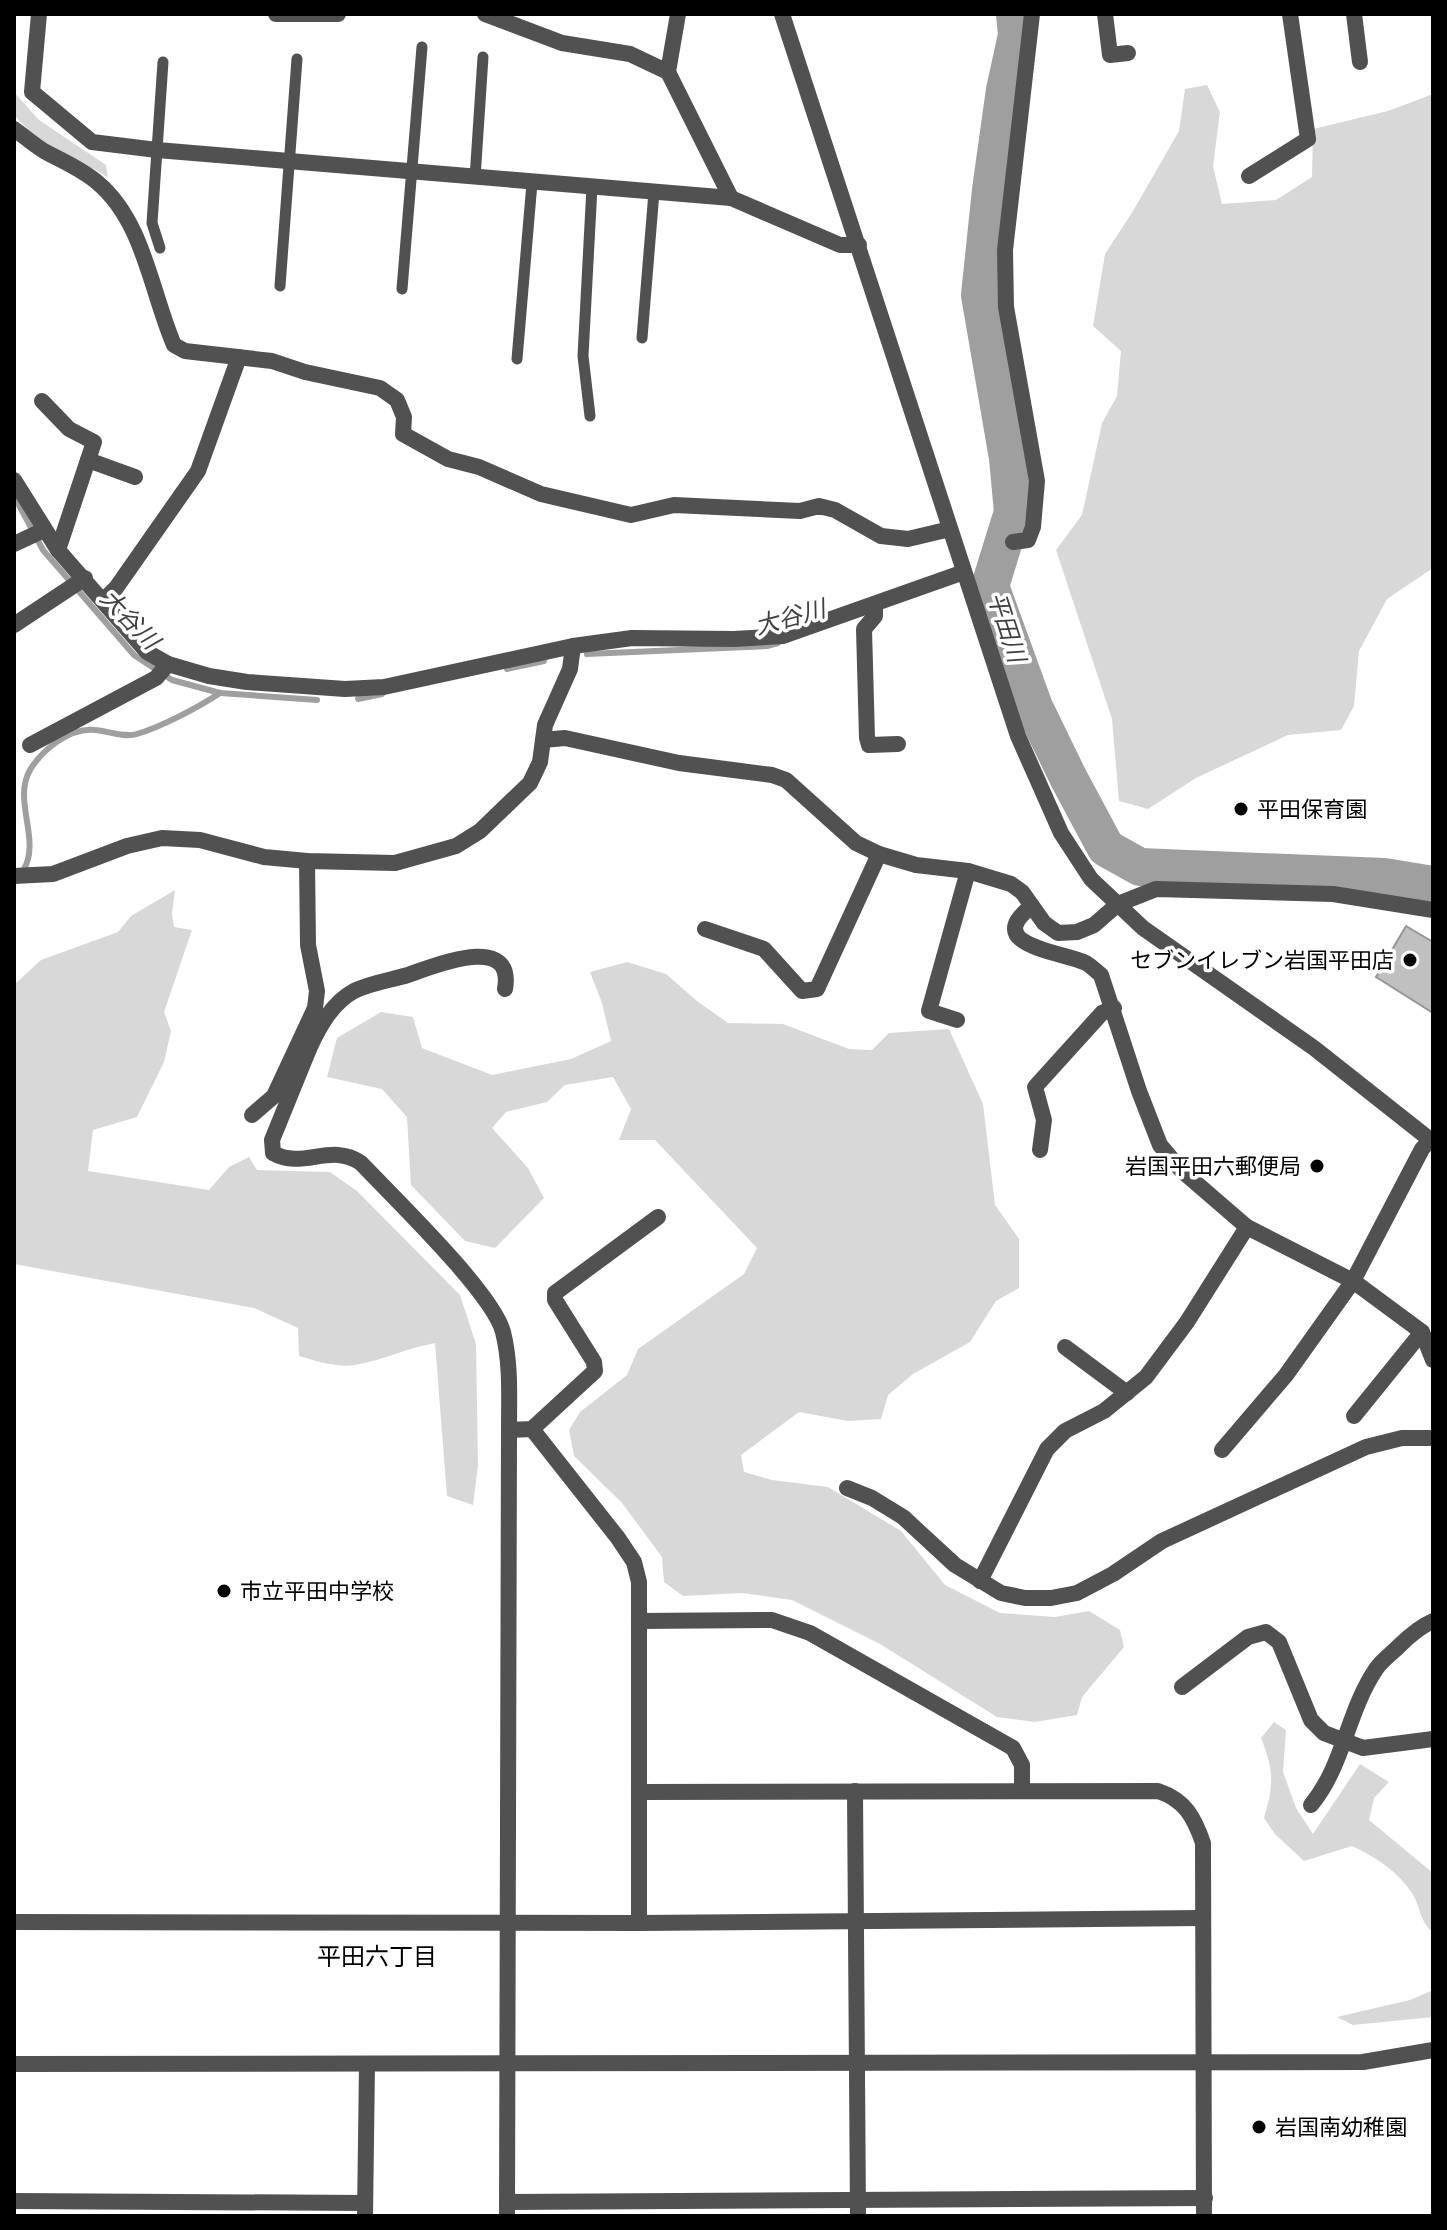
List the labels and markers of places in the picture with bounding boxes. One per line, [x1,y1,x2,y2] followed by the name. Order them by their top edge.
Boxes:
[1257,795,1367,823] place label: 平田保育園
[1232,800,1250,818] marker: 平田保育園
[1130,946,1394,974] place label: セブンイレブン岩国平田店
[1401,951,1419,969] marker: セブンイレブン岩国平田店
[1125,1152,1301,1180] place label: 岩国平田六郵便局
[1308,1157,1326,1175] marker: 岩国平田六郵便局
[240,1577,394,1605] place label: 市立平田中学校
[215,1582,233,1600] marker: 市立平田中学校
[1275,2113,1407,2141] place label: 岩国南幼稚園
[1250,2118,1268,2136] marker: 岩国南幼稚園

